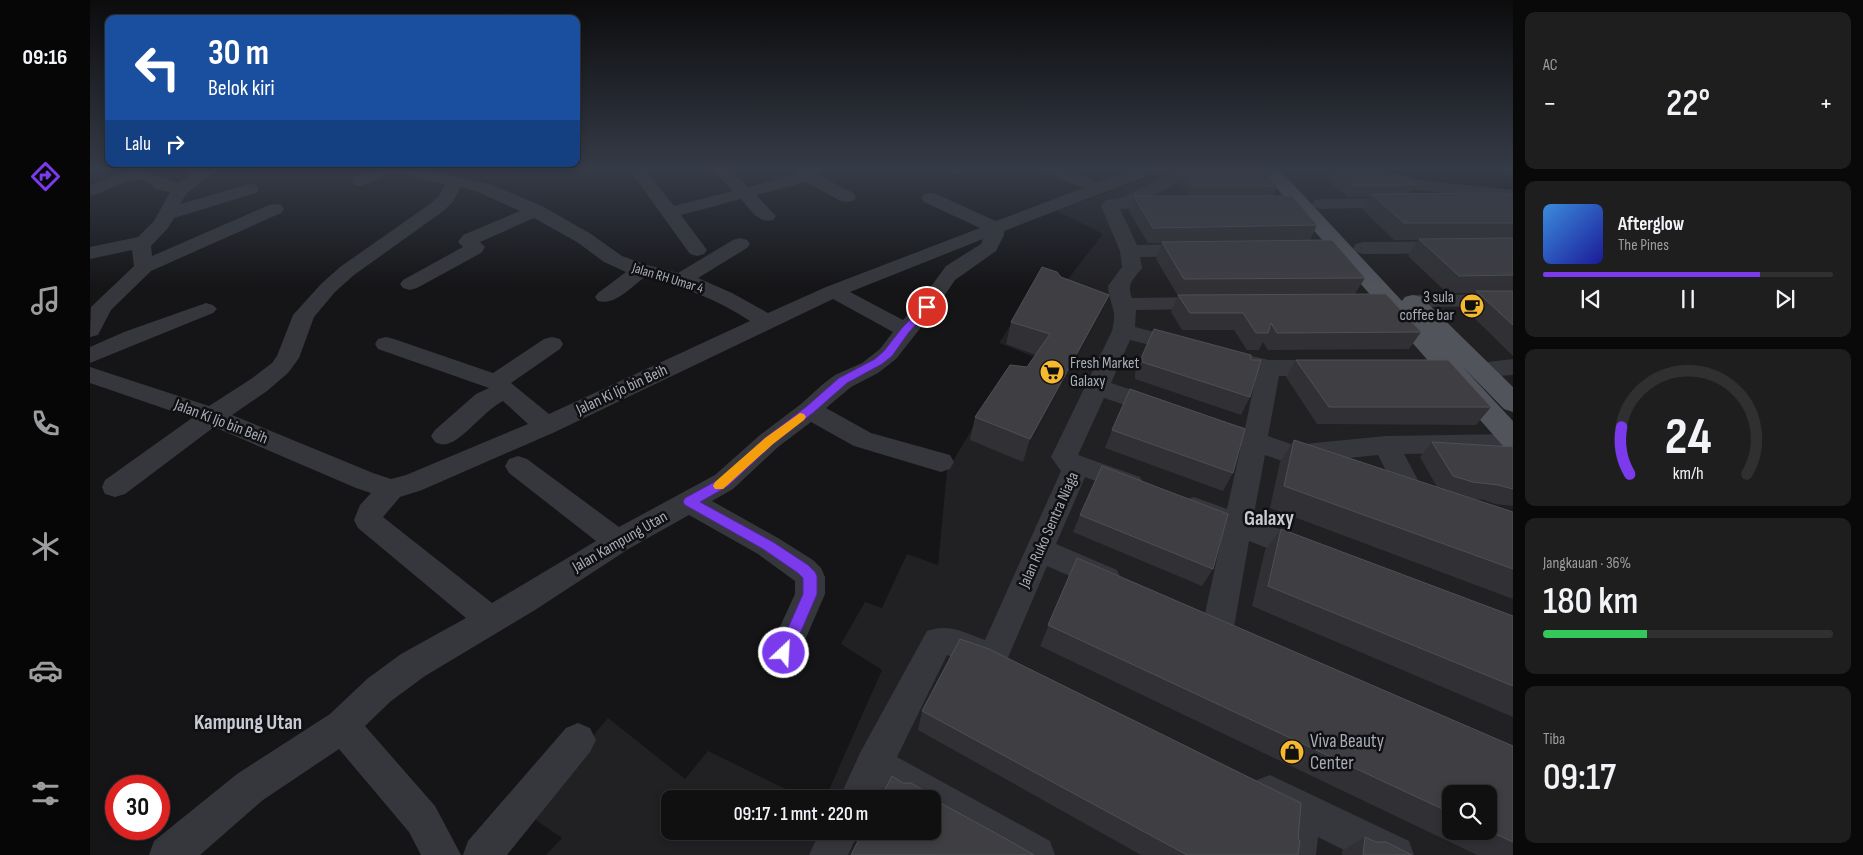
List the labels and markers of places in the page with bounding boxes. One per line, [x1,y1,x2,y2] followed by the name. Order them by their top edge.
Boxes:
[906,286,948,328] pin
[1399,288,1454,325] place label: 3 sula coffee bar
[1459,293,1485,319] cafe icon: 3 sula coffee bar
[1070,354,1139,391] place label: Fresh Market Galaxy
[1039,359,1065,385] supermarket icon: Fresh Market Galaxy
[1310,730,1385,775] place label: Viva Beauty Center
[1279,739,1305,765] shop icon: Viva Beauty Center

